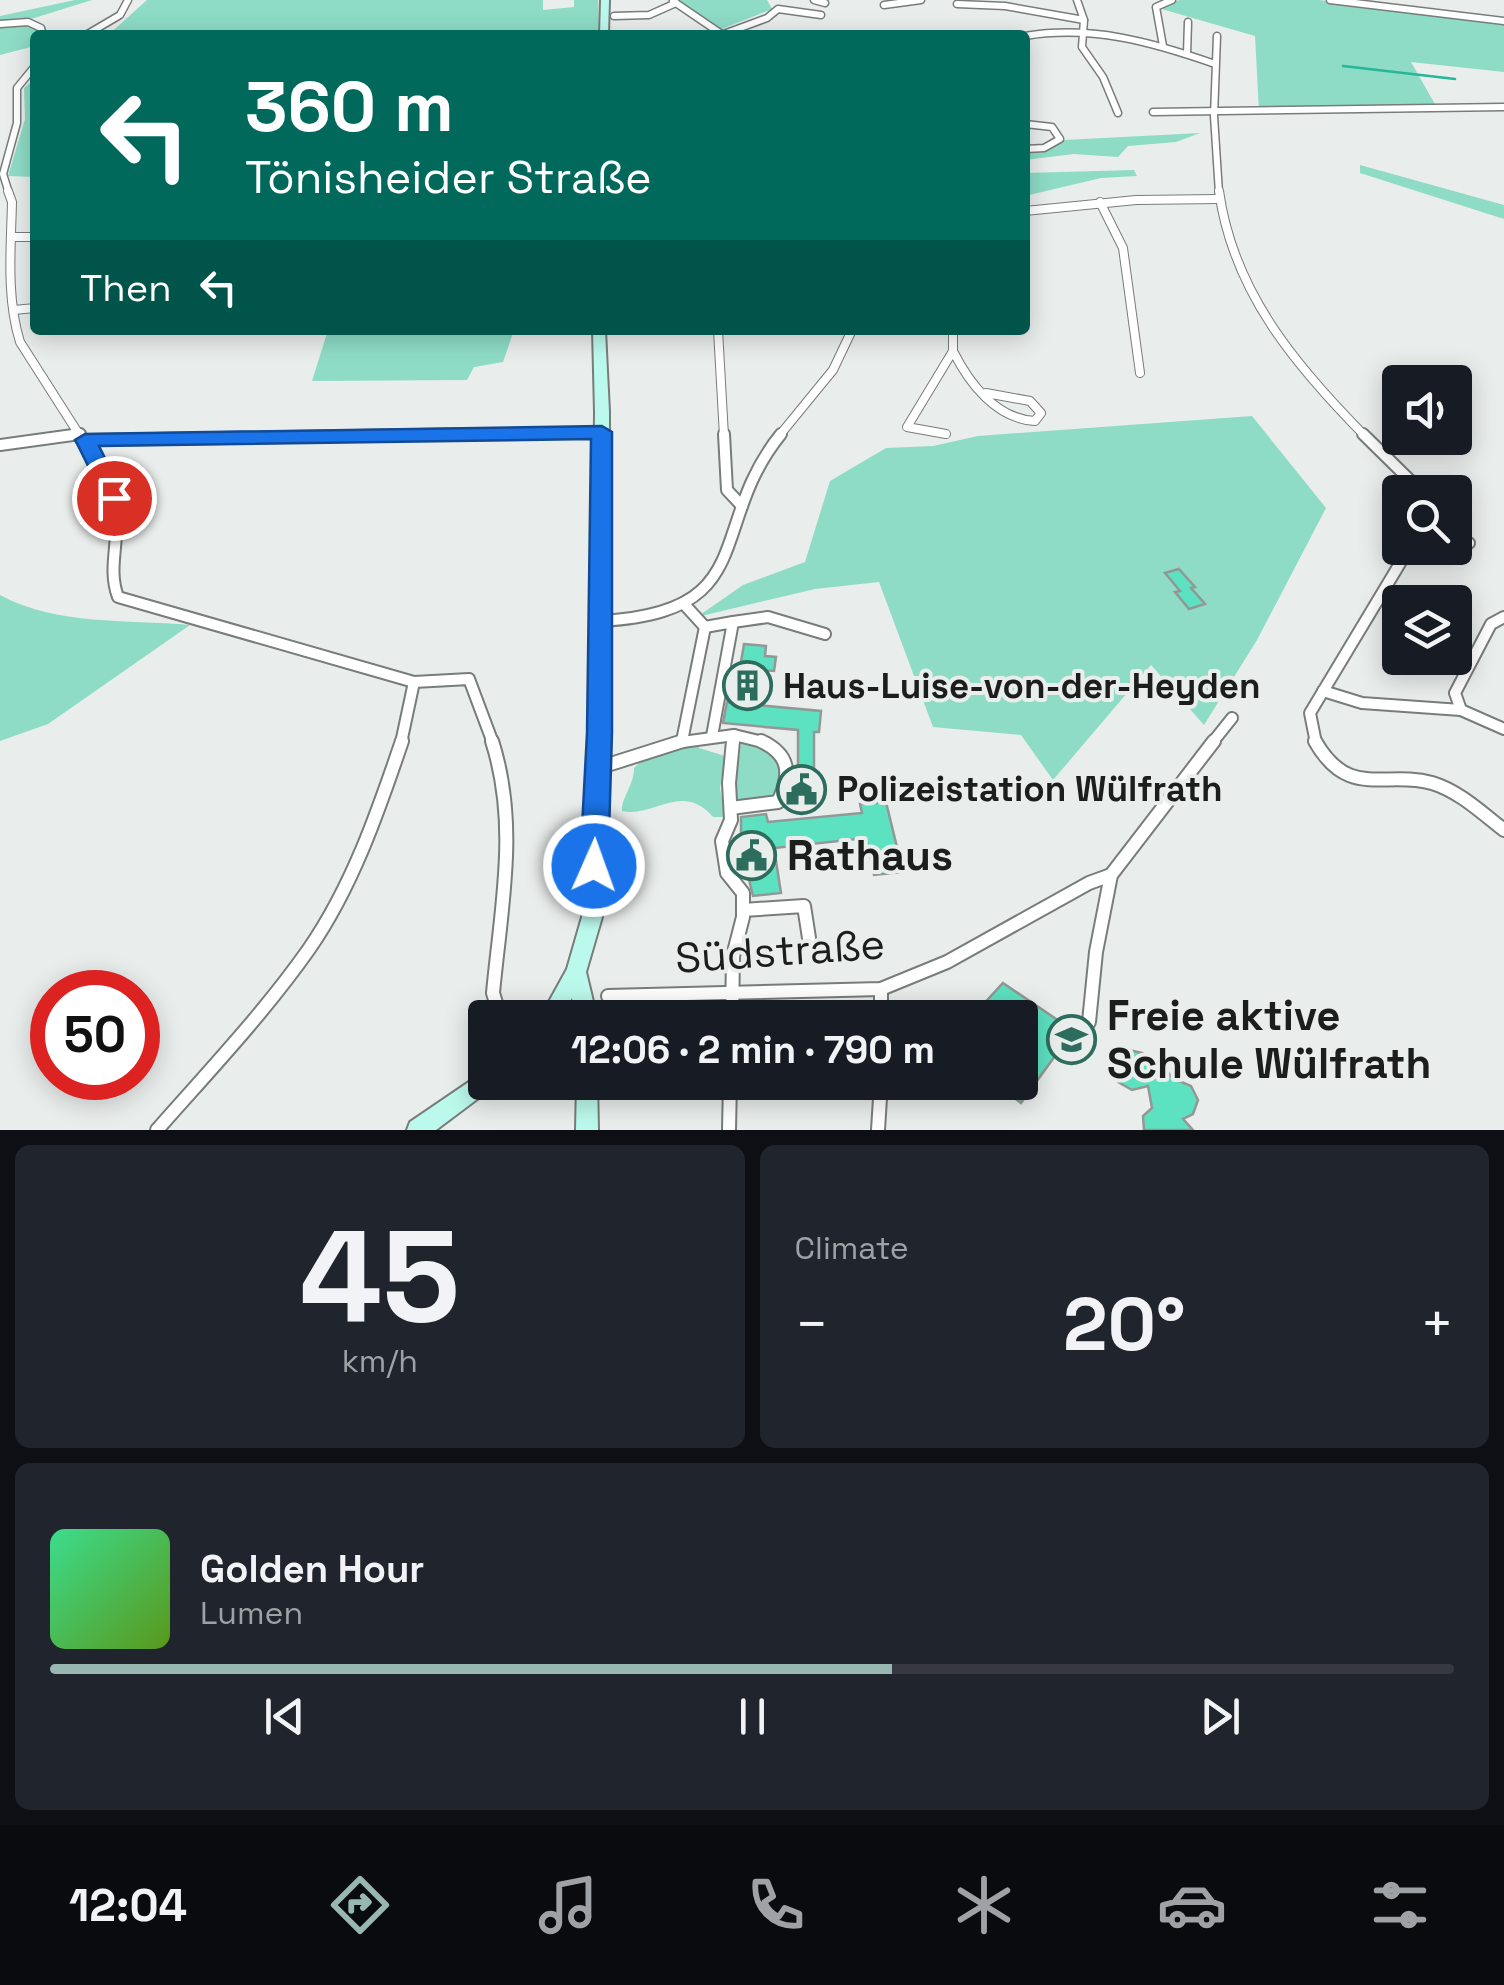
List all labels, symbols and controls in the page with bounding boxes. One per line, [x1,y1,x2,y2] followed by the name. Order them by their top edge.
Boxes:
[245,62,454,151] text: 360 m
[80,70,210,200] icon: left
[245,149,652,206] text: Tönisheider Straße
[191,260,246,315] icon: left
[80,264,171,312] text: Then
[1382,365,1472,675] map controls
[1382,365,1472,455] button: sound
[72,456,157,541] pin
[87,471,142,526] icon: arrive
[1382,475,1472,565] button: search
[1382,585,1472,675] button: layers
[722,660,774,712] building icon: Haus-Luise-von-der-Heyden
[783,664,1260,708] place label: Haus-Luise-von-der-Heyden
[776,763,828,815] public building icon: Polizeistation Wülfrath
[837,767,1222,811] place label: Polizeistation Wülfrath
[542,814,646,918] position arrow
[726,829,778,881] public building icon: Rathaus
[787,829,953,882] place label: Rathaus
[673,917,887,985] street label: Südstraße
[30,970,160,1100] speed limit sign: 50
[1107,989,1431,1090] place label: Freie aktive Schule Wülfrath
[1046,1013,1098,1065] school or university icon: Freie aktive Schule Wülfrath
[571,1026,935,1074] text: 12:06 · 2 min · 790 m
[299,1193,460,1359] text: 45
[795,1228,909,1268] text: Climate
[1063,1276,1186,1372] text: 20°
[795,1289,829,1359] text: −
[1420,1289,1454,1359] text: +
[342,1341,418,1381] text: km/h
[200,1545,424,1593] text: Golden Hour
[200,1593,303,1633] text: Lumen
[257,1689,312,1744] icon: previous
[725,1689,780,1744] icon: pause
[1193,1689,1248,1744] icon: next
[325,1870,395,1940] icon: directions
[533,1870,603,1940] icon: music
[741,1870,811,1940] icon: phone
[949,1870,1019,1940] icon: climate
[1157,1870,1227,1940] icon: car
[1365,1870,1435,1940] icon: filters
[69,1877,187,1934] text: 12:04

